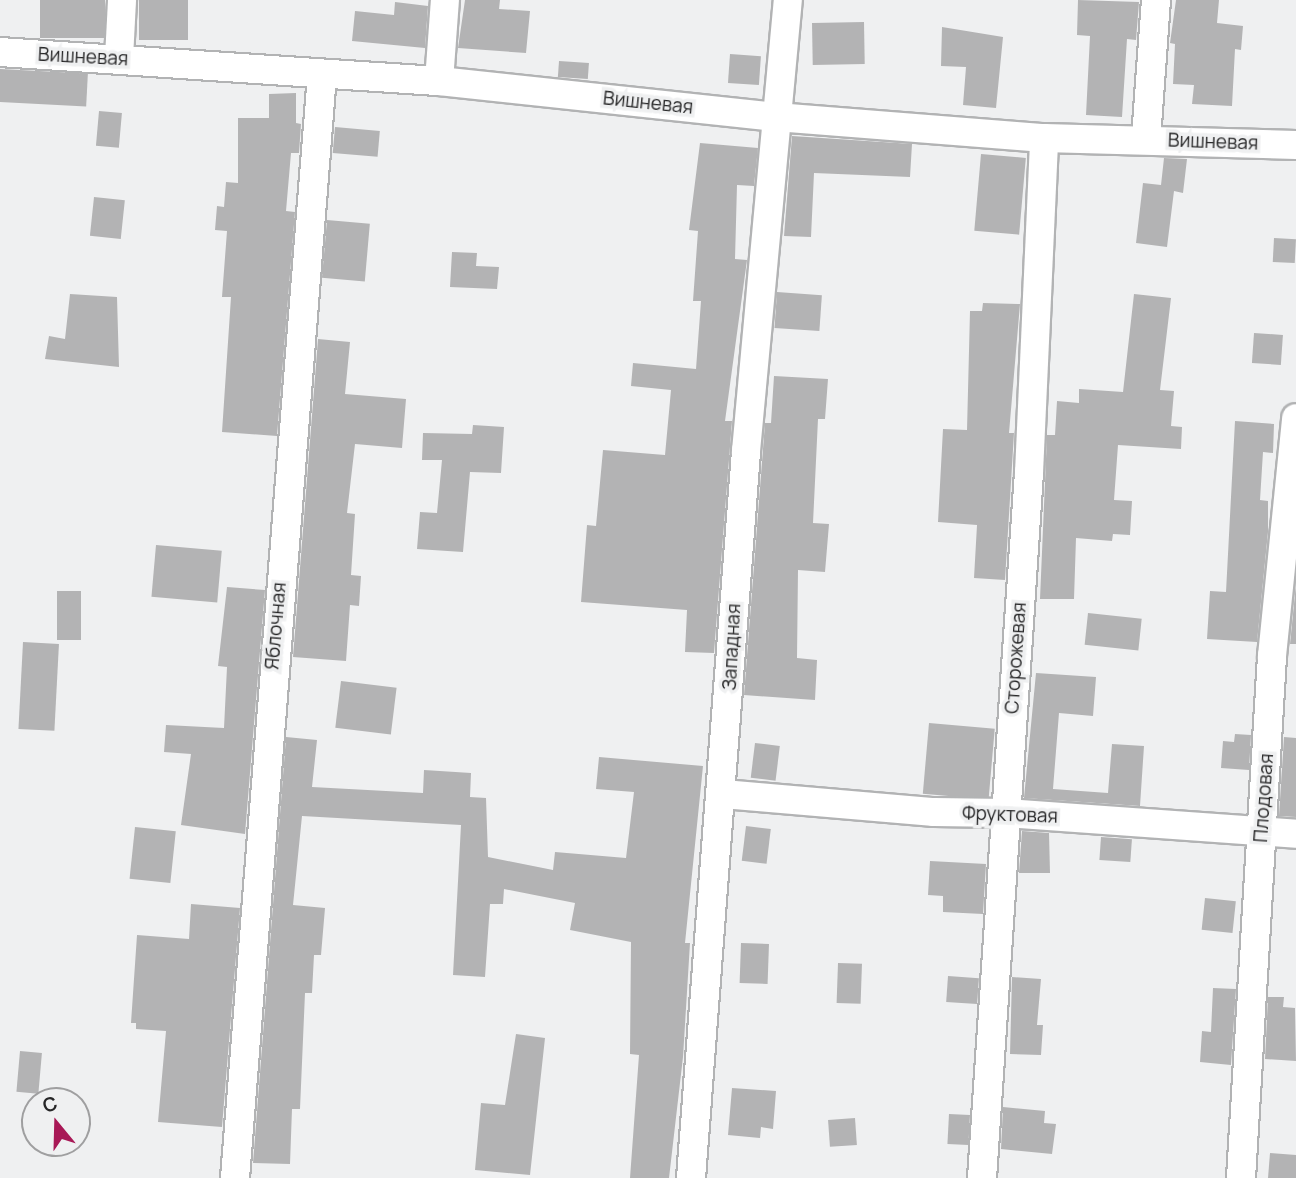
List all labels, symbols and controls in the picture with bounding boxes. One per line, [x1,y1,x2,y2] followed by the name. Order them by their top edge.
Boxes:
[37,43,129,71] street label: Вишневая
[602,87,694,119] street label: Вишневая
[1167,129,1259,155] street label: Вишневая
[261,581,291,671] street label: Яблочная
[1001,601,1031,715] street label: Сторожевая
[718,603,746,691] street label: Западная
[1250,753,1278,843] street label: Плодовая
[962,802,1058,828] street label: Фруктовая
[21,1087,91,1157] north arrow
[39,1089,61,1119] text: С

